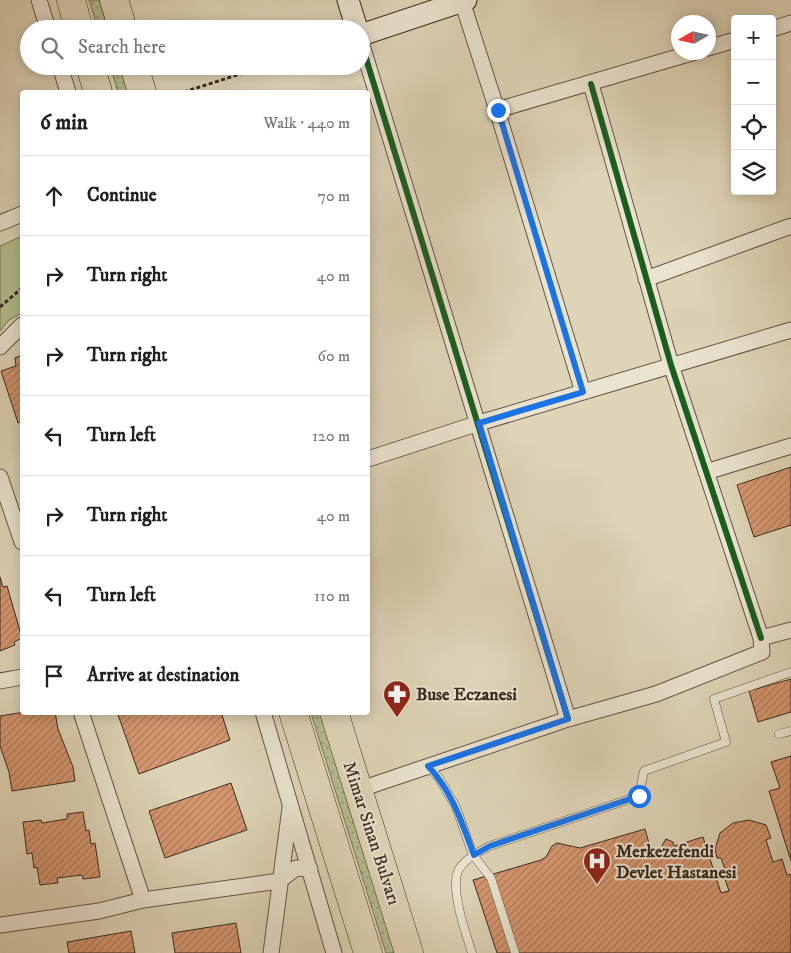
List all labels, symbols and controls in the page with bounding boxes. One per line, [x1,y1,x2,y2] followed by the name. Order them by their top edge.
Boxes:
[671,15,716,60] north arrow
[731,15,776,195] map controls
[731,15,776,60] button: +
[20,20,370,75] search box
[38,34,66,62] icon: search
[78,36,166,59] text: Search here
[731,60,776,105] button: −
[487,99,510,122] route end
[731,105,776,150] button: locate
[40,110,88,136] text: 6 min
[264,113,350,133] text: Walk · 440 m
[731,150,776,195] button: layers
[40,182,68,210] icon: ahead
[87,184,157,207] text: Continue
[318,186,350,206] text: 70 m
[40,262,68,290] icon: right
[87,264,167,287] text: Turn right
[317,266,350,286] text: 40 m
[40,342,68,370] icon: right
[87,344,167,367] text: Turn right
[318,346,350,366] text: 60 m
[40,422,68,450] icon: left
[87,424,156,447] text: Turn left
[312,426,350,446] text: 120 m
[40,502,68,530] icon: right
[87,504,167,527] text: Turn right
[317,506,350,526] text: 40 m
[40,582,68,610] icon: left
[87,584,156,607] text: Turn left
[314,586,350,606] text: 110 m
[40,662,68,690] icon: arrive
[87,664,239,687] text: Arrive at destination
[382,679,412,718] pharmacy icon: Buse Eczanesi
[416,684,517,706] place label: Buse Eczanesi
[337,759,405,908] street label: Mimar Sinan Bulvarı
[628,785,651,808] route start
[616,841,737,884] place label: Merkezefendi Devlet Hastanesi
[582,846,612,885] hospital icon: Merkezefendi Devlet Hastanesi

